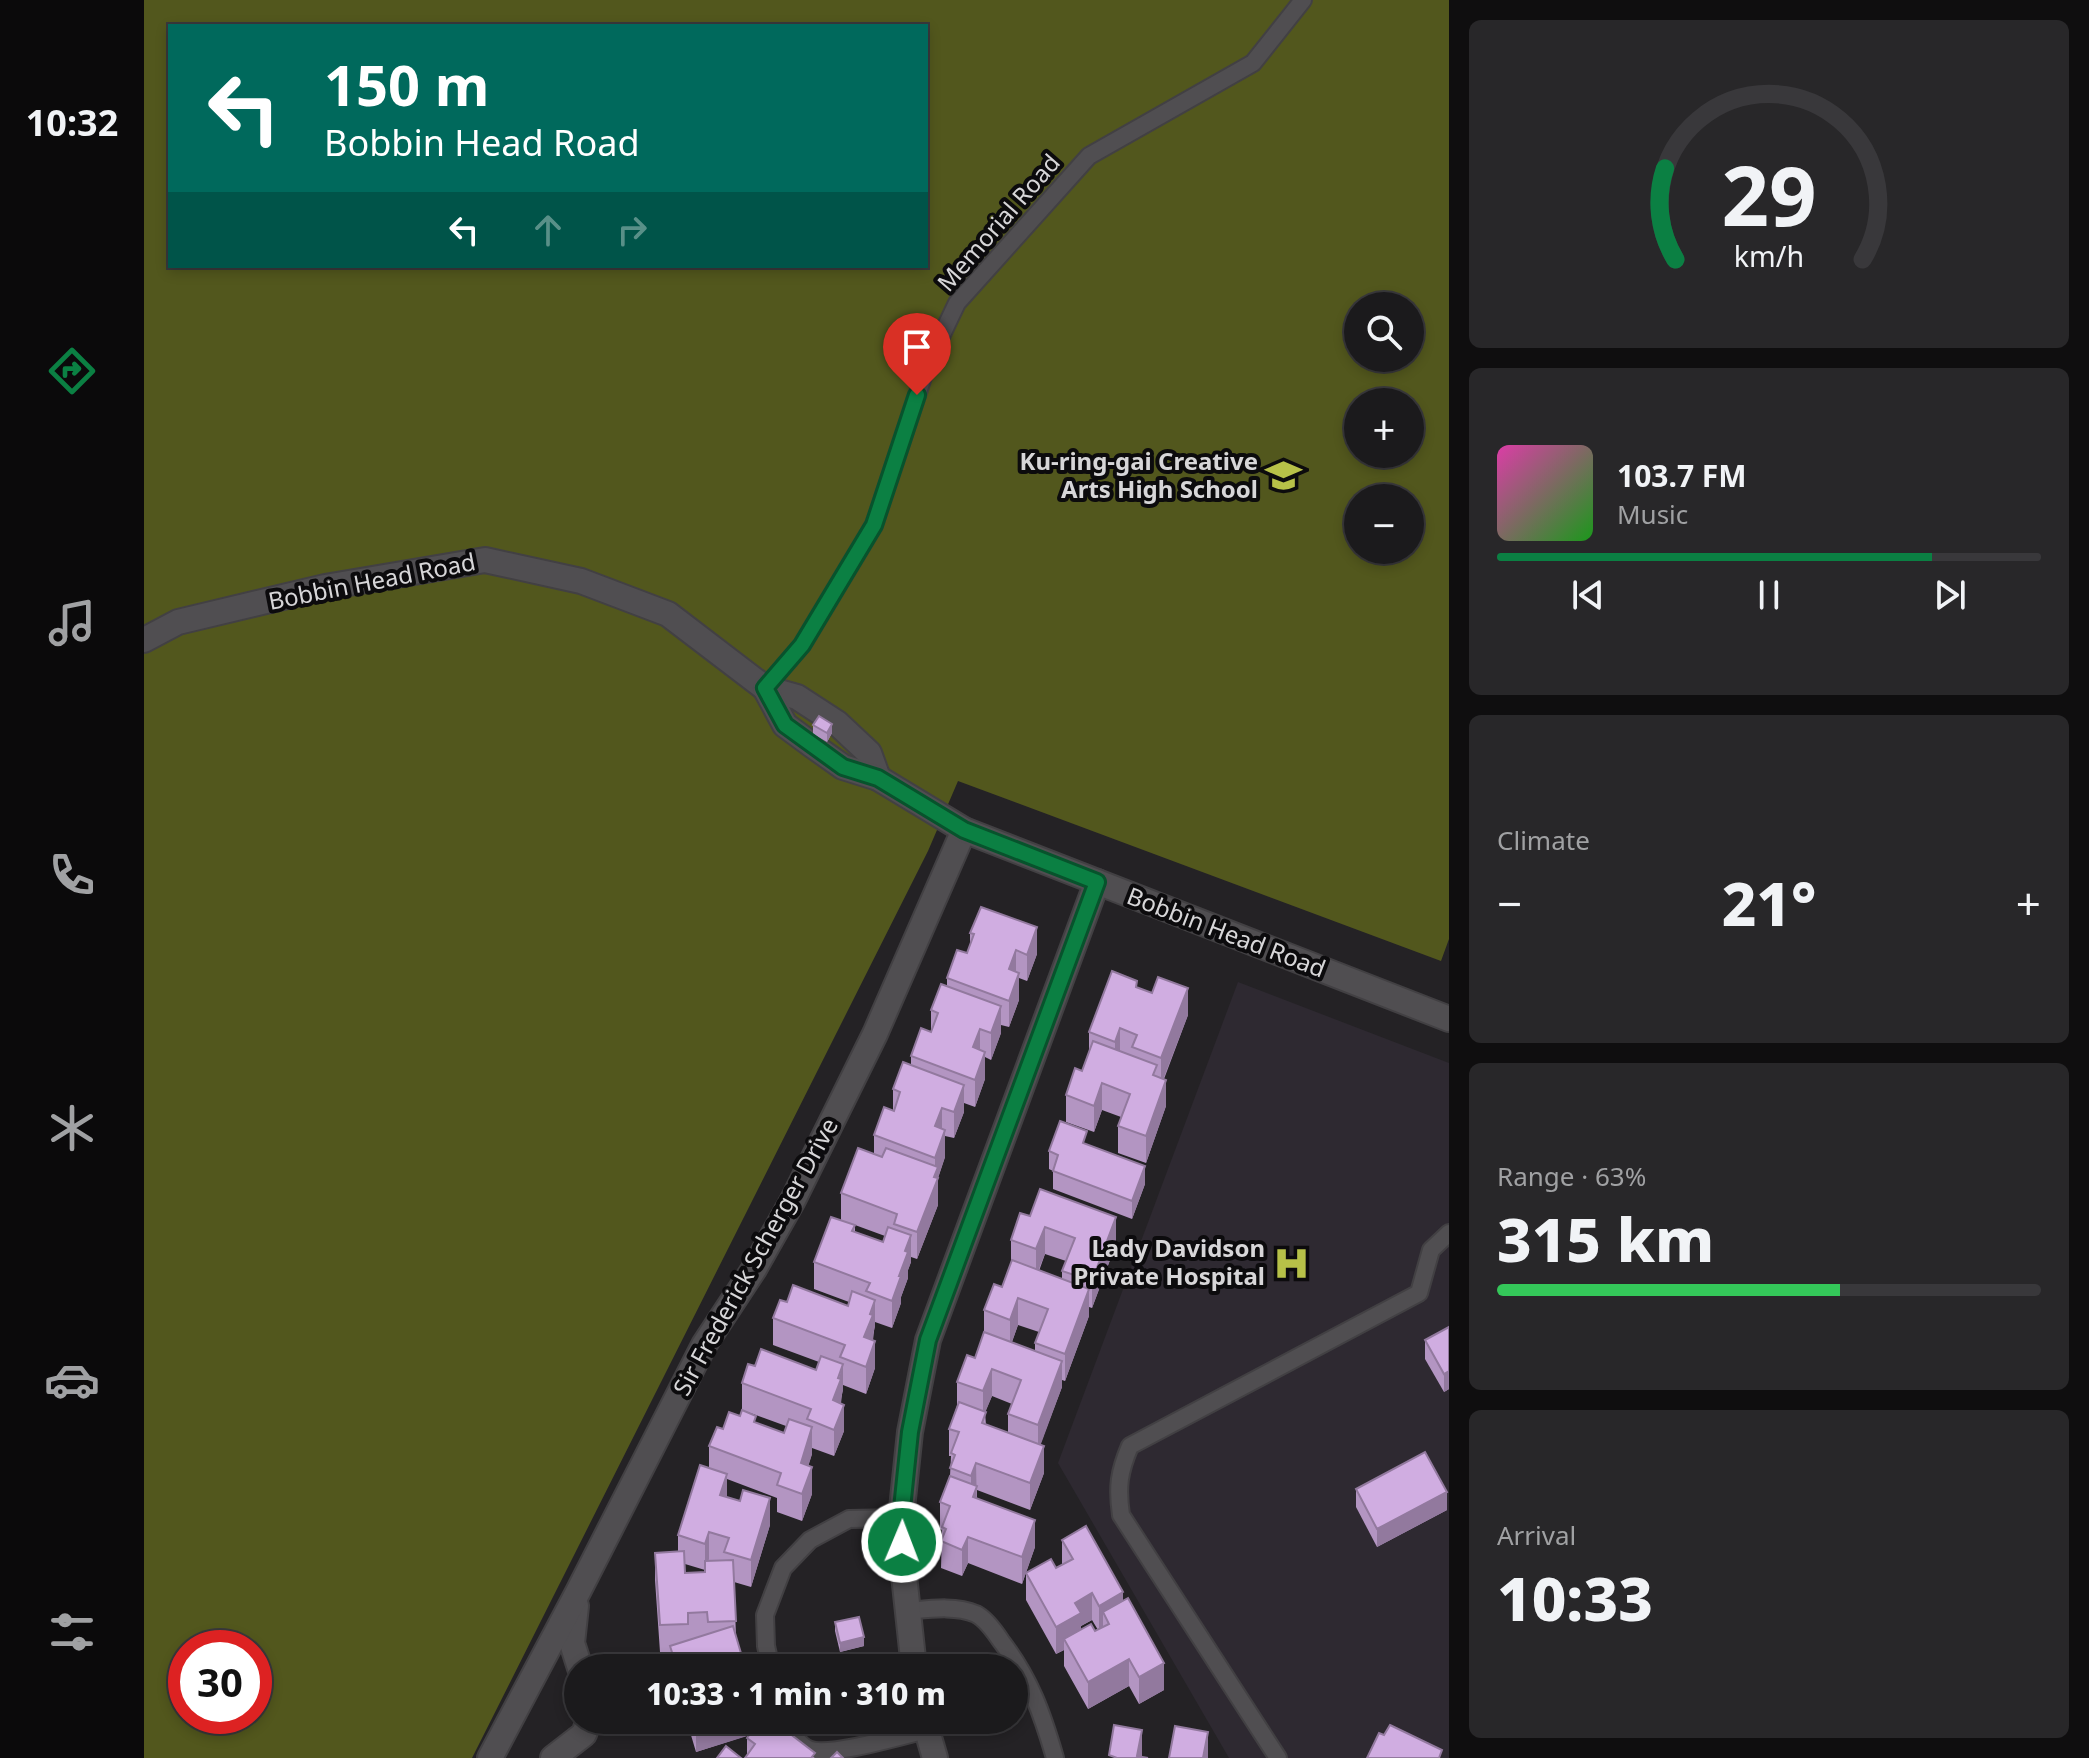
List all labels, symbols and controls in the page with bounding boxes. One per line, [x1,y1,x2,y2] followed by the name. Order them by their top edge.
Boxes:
[324,46,489,122] text: 150 m
[192,56,296,160] icon: left
[26,98,118,147] text: 10:32
[324,118,640,167] text: Bobbin Head Road
[1721,136,1817,249] text: 29
[929,146,1067,298] street label: Memorial Road
[442,208,486,252] icon: left
[526,208,570,252] icon: ahead
[610,208,654,252] icon: right
[1734,236,1804,275] text: km/h
[1344,292,1424,564] map controls
[1344,292,1424,372] button: search
[883,313,951,395] pin
[895,325,939,369] icon: arrive
[44,343,100,399] icon: directions
[1344,388,1424,468] button: +
[1019,444,1258,505] place label: Ku-ring-gai Creative Arts High School
[1617,455,1747,496] text: 103.7 FM
[1265,457,1303,495] school or university icon: Ku-ring-gai Creative Arts High School
[1344,484,1424,564] button: −
[1617,496,1688,532] text: Music
[265,544,478,617] street label: Bobbin Head Road
[1566,573,1610,617] icon: previous
[1747,573,1791,617] icon: pause
[1928,573,1972,617] icon: next
[44,595,100,651] icon: music
[1497,822,1590,858] text: Climate
[44,847,100,903] icon: phone
[1722,862,1816,944] text: 21°
[1497,873,1522,933] text: −
[2016,873,2041,933] text: +
[1122,878,1331,985] street label: Bobbin Head Road
[44,1100,100,1156] icon: climate
[665,1112,845,1401] street label: Sir Frederick Scherger Drive
[1497,1158,1646,1194] text: Range · 63%
[1497,1198,1714,1280] text: 315 km
[1073,1231,1265,1292] place label: Lady Davidson Private Hospital
[1272,1244,1310,1282] hospital icon: Lady Davidson Private Hospital
[44,1352,100,1408] icon: car
[860,1500,944,1584] position arrow
[1497,1517,1576,1553] text: Arrival
[1497,1557,1653,1639] text: 10:33
[44,1604,100,1660] icon: filters
[168,1630,272,1734] speed limit sign: 30
[646,1673,946,1714] text: 10:33 · 1 min · 310 m

